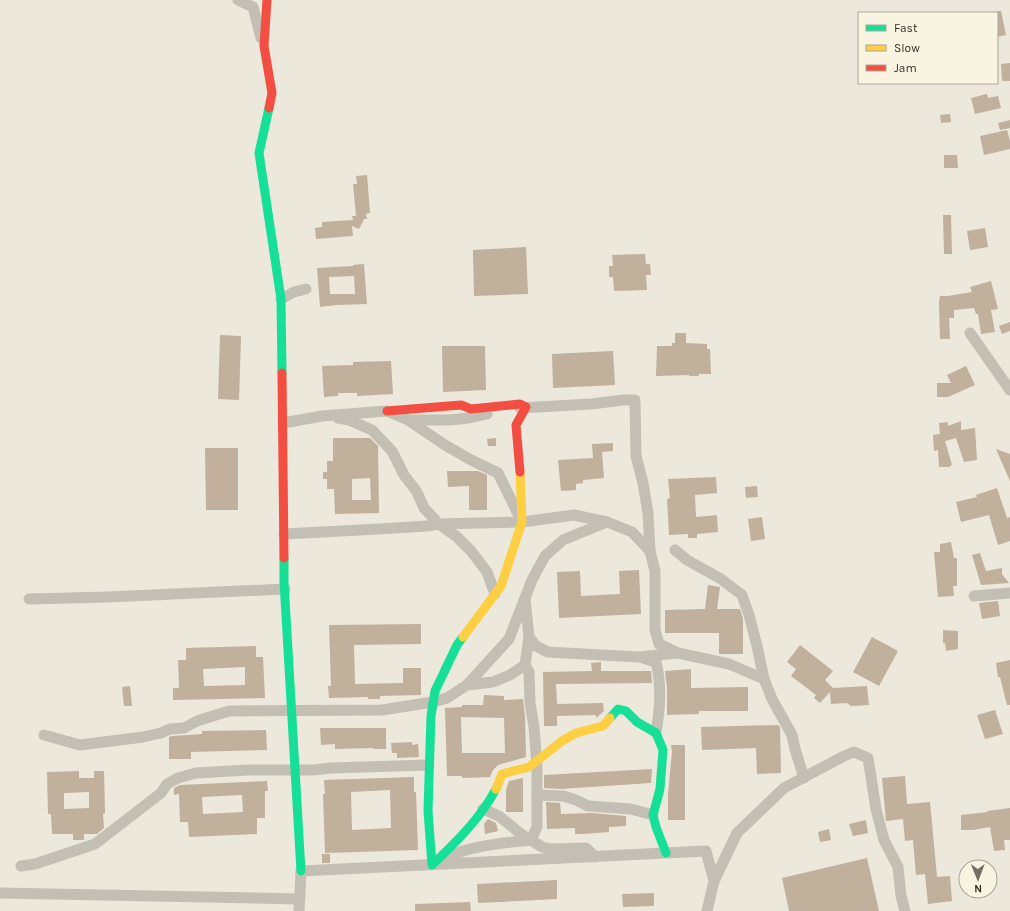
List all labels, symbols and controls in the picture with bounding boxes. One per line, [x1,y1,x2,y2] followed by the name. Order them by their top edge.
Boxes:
[858,12,998,84] legend
[894,21,918,35] text: Fast
[894,41,920,55] text: Slow
[894,61,917,75] text: Jam
[958,859,998,899] north arrow
[974,882,982,895] text: N

